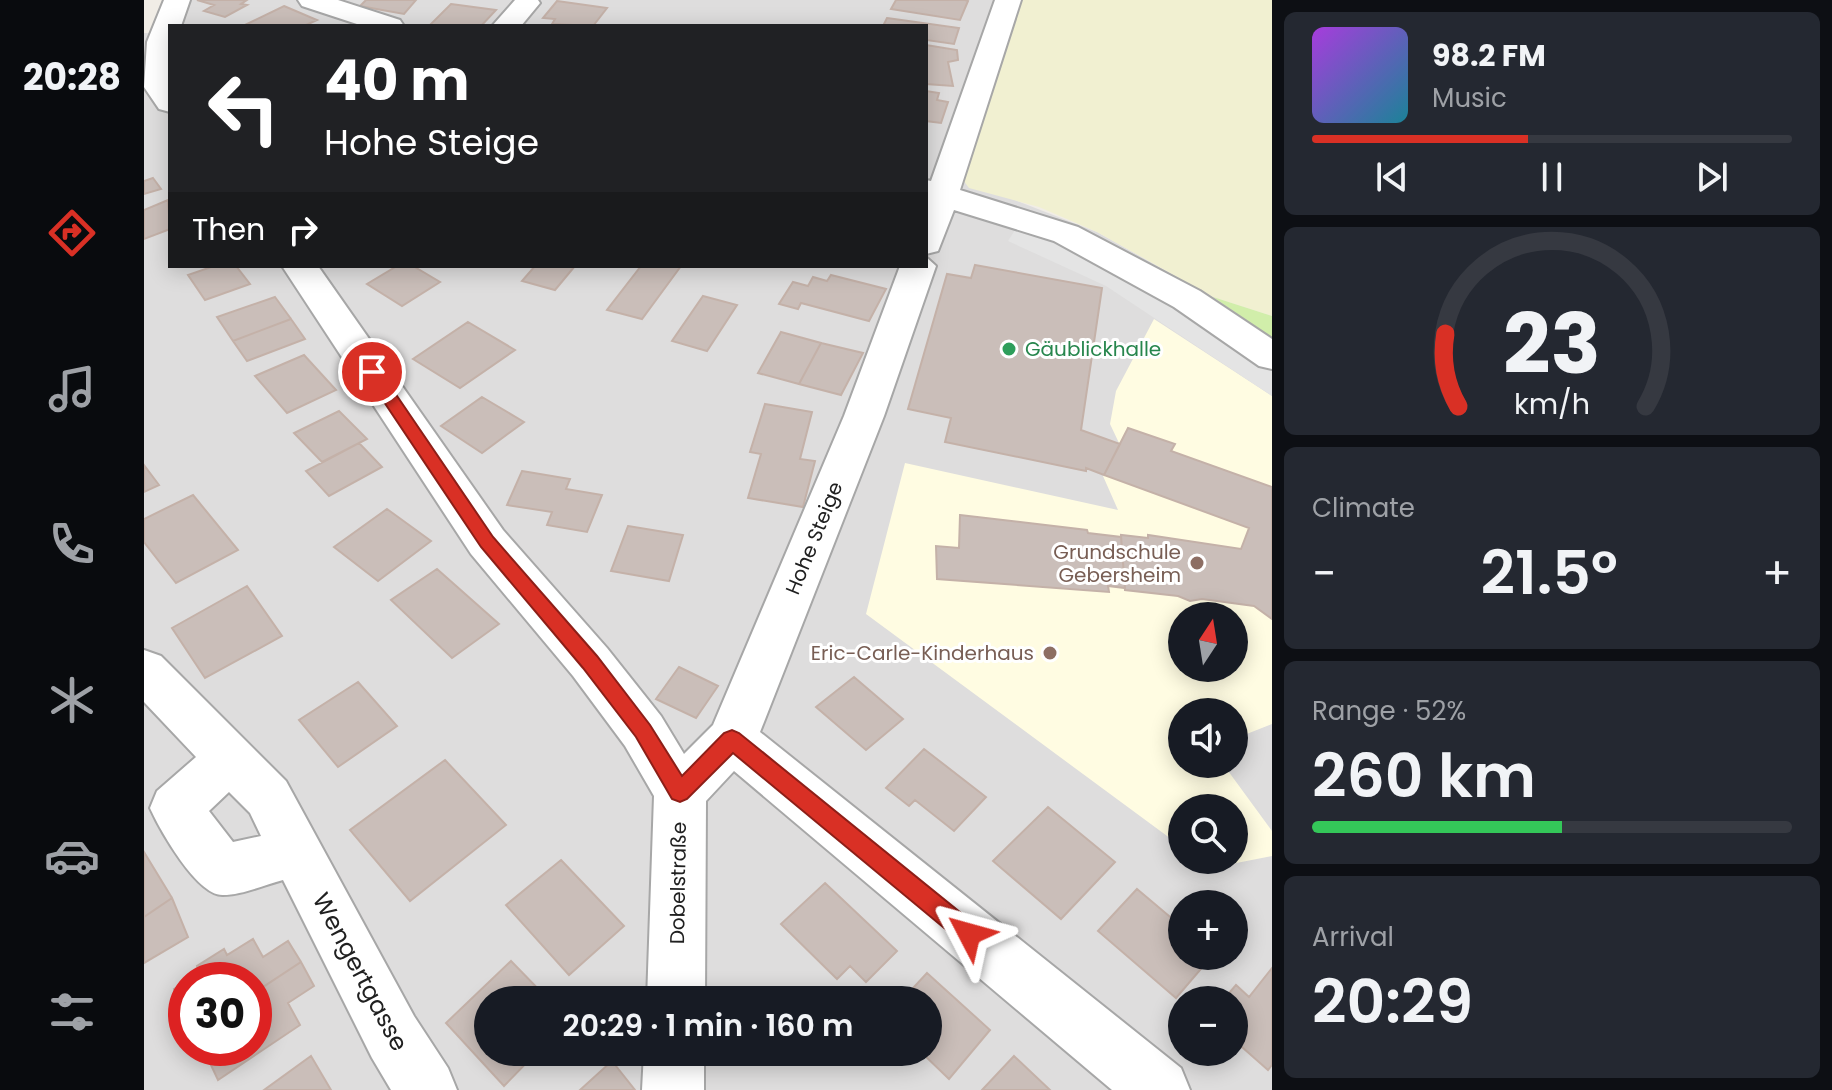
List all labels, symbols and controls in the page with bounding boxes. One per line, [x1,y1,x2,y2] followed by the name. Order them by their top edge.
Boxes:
[1432,34,1546,77] text: 98.2 FM
[324,41,470,120] text: 40 m
[23,52,121,103] text: 20:28
[192,56,296,160] icon: left
[1432,80,1507,116] text: Music
[324,117,539,168] text: Hohe Steige
[1370,155,1414,199] icon: previous
[1530,155,1574,199] icon: pause
[1690,155,1734,199] icon: next
[44,205,100,261] icon: directions
[192,208,265,251] text: Then
[281,208,325,252] icon: right
[1503,285,1601,401] text: 23
[1025,335,1161,363] place label: Gäublickhalle
[338,338,406,406] pin
[1000,340,1018,358] marker: Gäublickhalle
[350,350,394,394] icon: arrive
[44,361,100,417] icon: music
[1514,384,1590,424] text: km/h
[779,477,849,599] street label: Hohe Steige
[1312,490,1415,526] text: Climate
[44,516,100,572] icon: phone
[1481,531,1618,615] text: 21.5°
[1053,538,1181,589] place label: Grundschule Gebersheim
[1312,543,1336,604] text: −
[1762,543,1792,604] text: +
[1188,554,1206,572] marker: Grundschule Gebersheim
[1168,602,1248,682] north arrow
[1168,602,1248,1066] map controls
[811,639,1034,667] place label: Eric-Carle-Kinderhaus
[1041,644,1059,662] marker: Eric-Carle-Kinderhaus
[44,672,100,728] icon: climate
[1312,693,1466,729] text: Range · 52%
[1168,698,1248,778] button: sound
[1312,734,1536,818] text: 260 km
[1168,794,1248,874] button: search
[663,822,693,944] street label: Dobelstraße
[44,828,100,884] icon: car
[305,887,416,1057] street label: Wengertgasse
[1168,890,1248,970] button: +
[927,892,1011,976] position arrow
[1312,919,1394,955] text: Arrival
[1312,960,1473,1044] text: 20:29
[168,962,272,1066] speed limit sign: 30
[44,984,100,1040] icon: filters
[1168,986,1248,1066] button: −
[563,1004,853,1047] text: 20:29 · 1 min · 160 m

